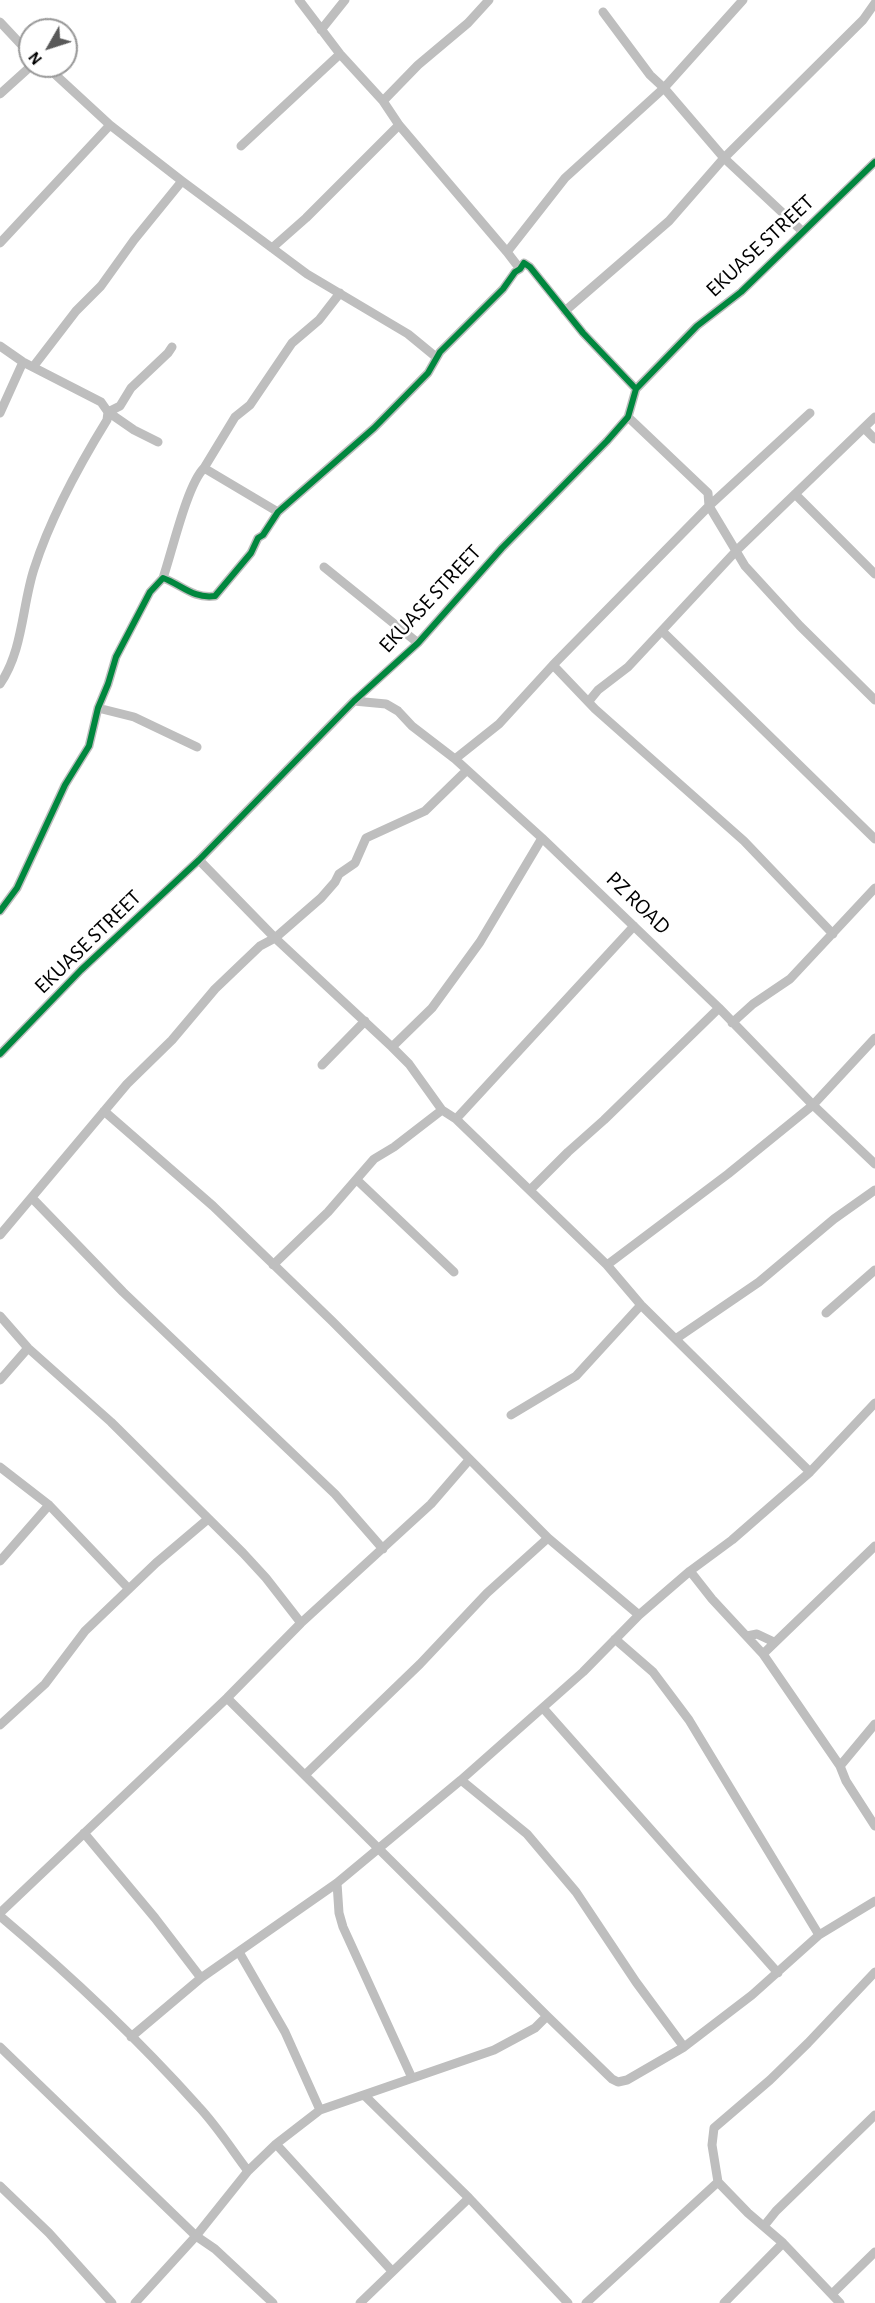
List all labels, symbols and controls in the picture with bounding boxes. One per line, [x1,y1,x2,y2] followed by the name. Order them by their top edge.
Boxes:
[18,18,78,78] north arrow
[26,49,45,67] text: N
[700,189,820,303] street label: EKUASE STREET
[373,539,487,659] street label: EKUASE STREET
[600,866,676,940] street label: PZ ROAD
[29,884,147,1000] street label: EKUASE STREET

